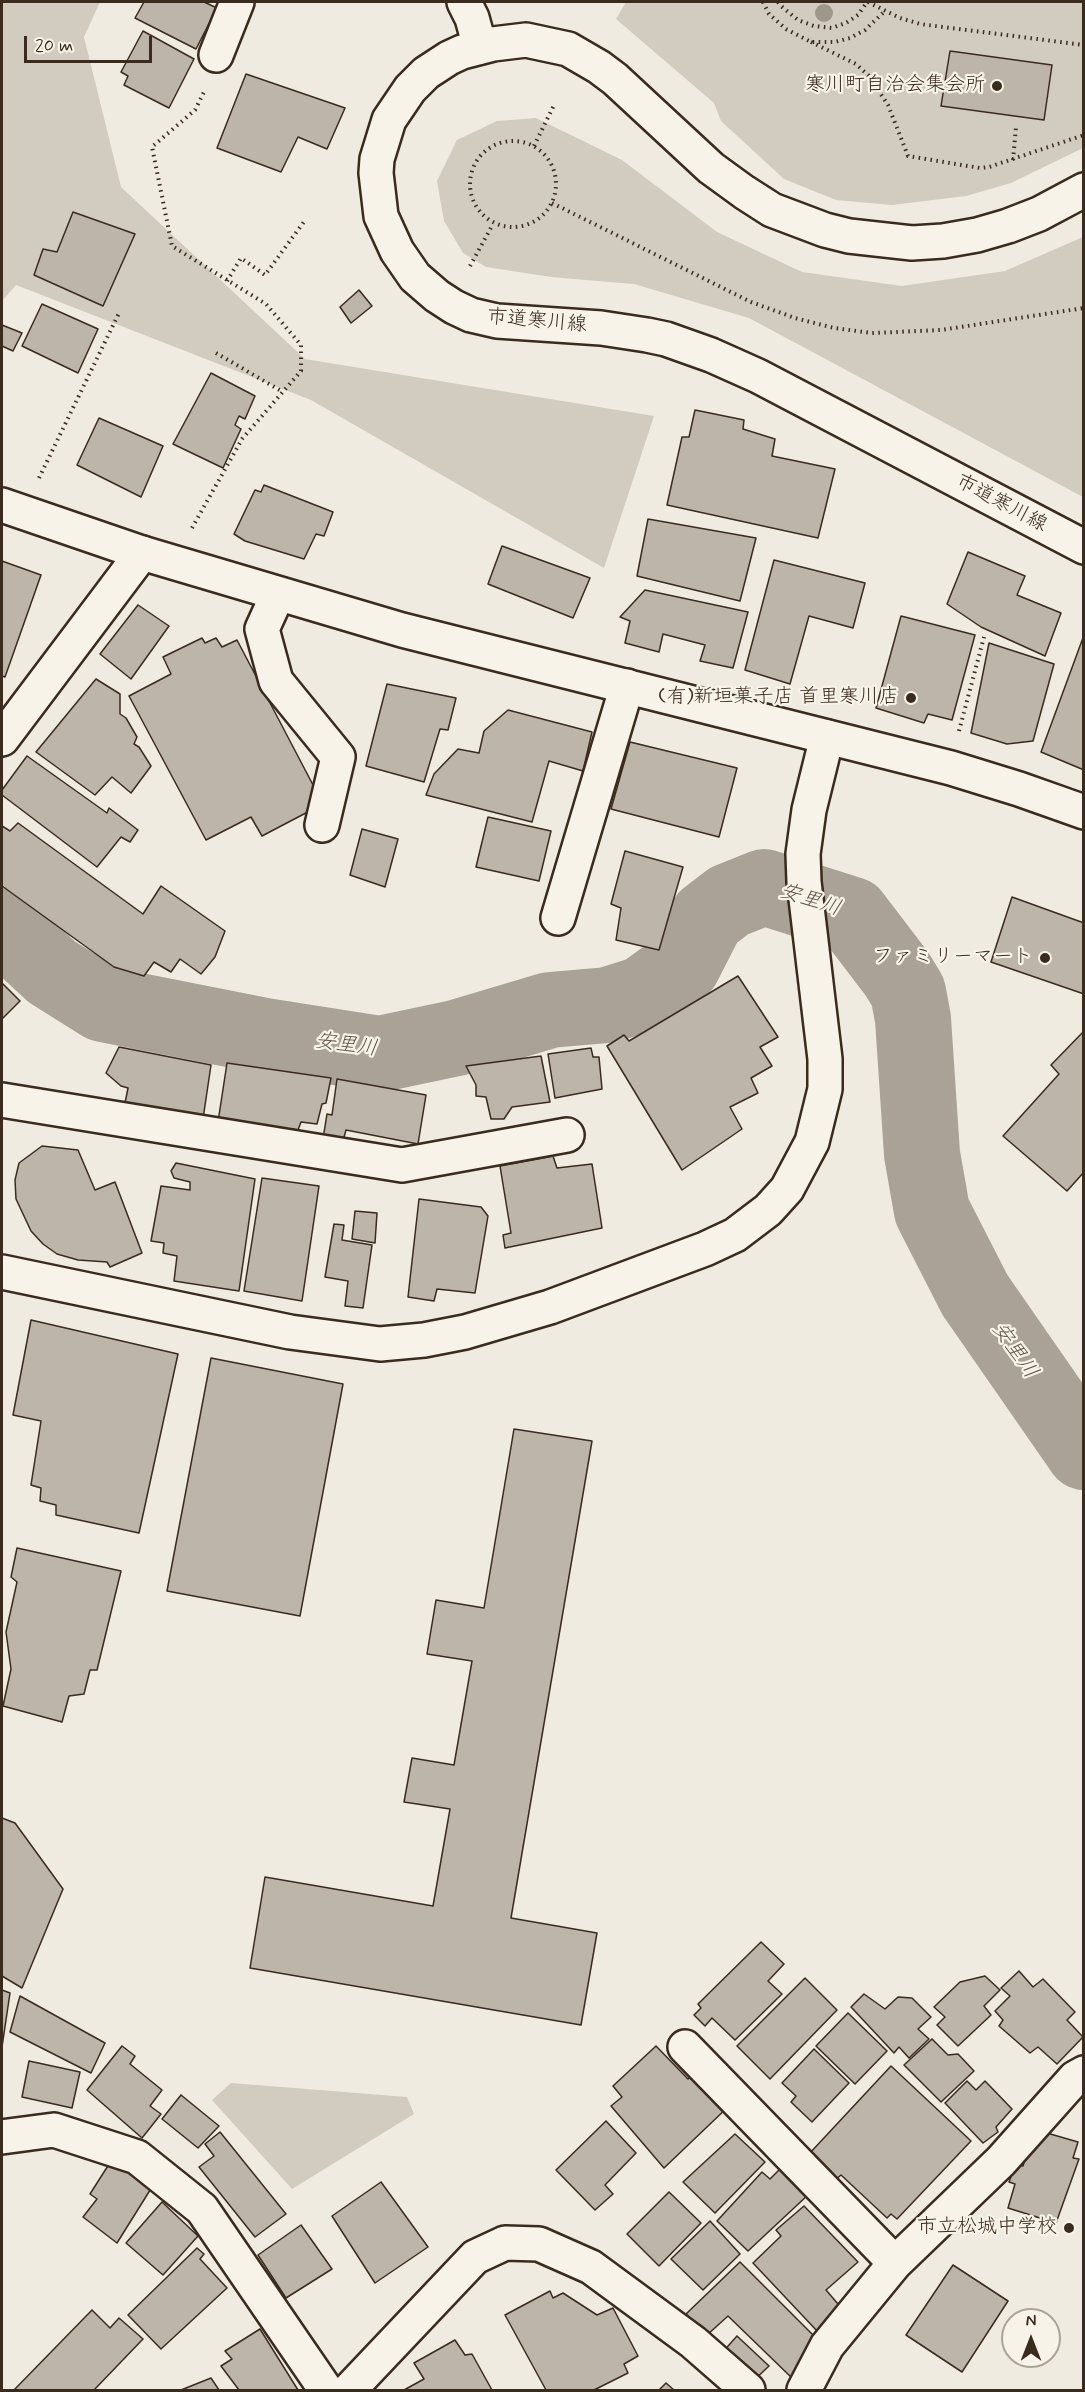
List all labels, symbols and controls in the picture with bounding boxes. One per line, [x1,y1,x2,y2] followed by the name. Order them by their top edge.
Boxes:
[27,24,154,62] scale bar
[35,34,73,58] text: 20 m
[805,74,985,98] place label: 寒川町自治会集会所
[990,79,1004,93] marker: 寒川町自治会集会所
[486,306,588,338] street label: 市道寒川線
[951,470,1051,538] street label: 市道寒川線
[658,686,899,710] place label: (有)新垣菓子店 首里寒川店
[904,691,918,705] marker: (有)新垣菓子店 首里寒川店
[776,879,844,923] water label: 安里川
[873,946,1033,970] place label: ファミリーマート
[1038,951,1052,965] marker: ファミリーマート
[313,1029,379,1063] water label: 安里川
[986,1318,1042,1384] water label: 安里川
[917,2216,1057,2240] place label: 市立松城中学校
[1062,2221,1076,2235] marker: 市立松城中学校
[1001,2308,1061,2368] north arrow
[1026,2311,1036,2332] text: N

